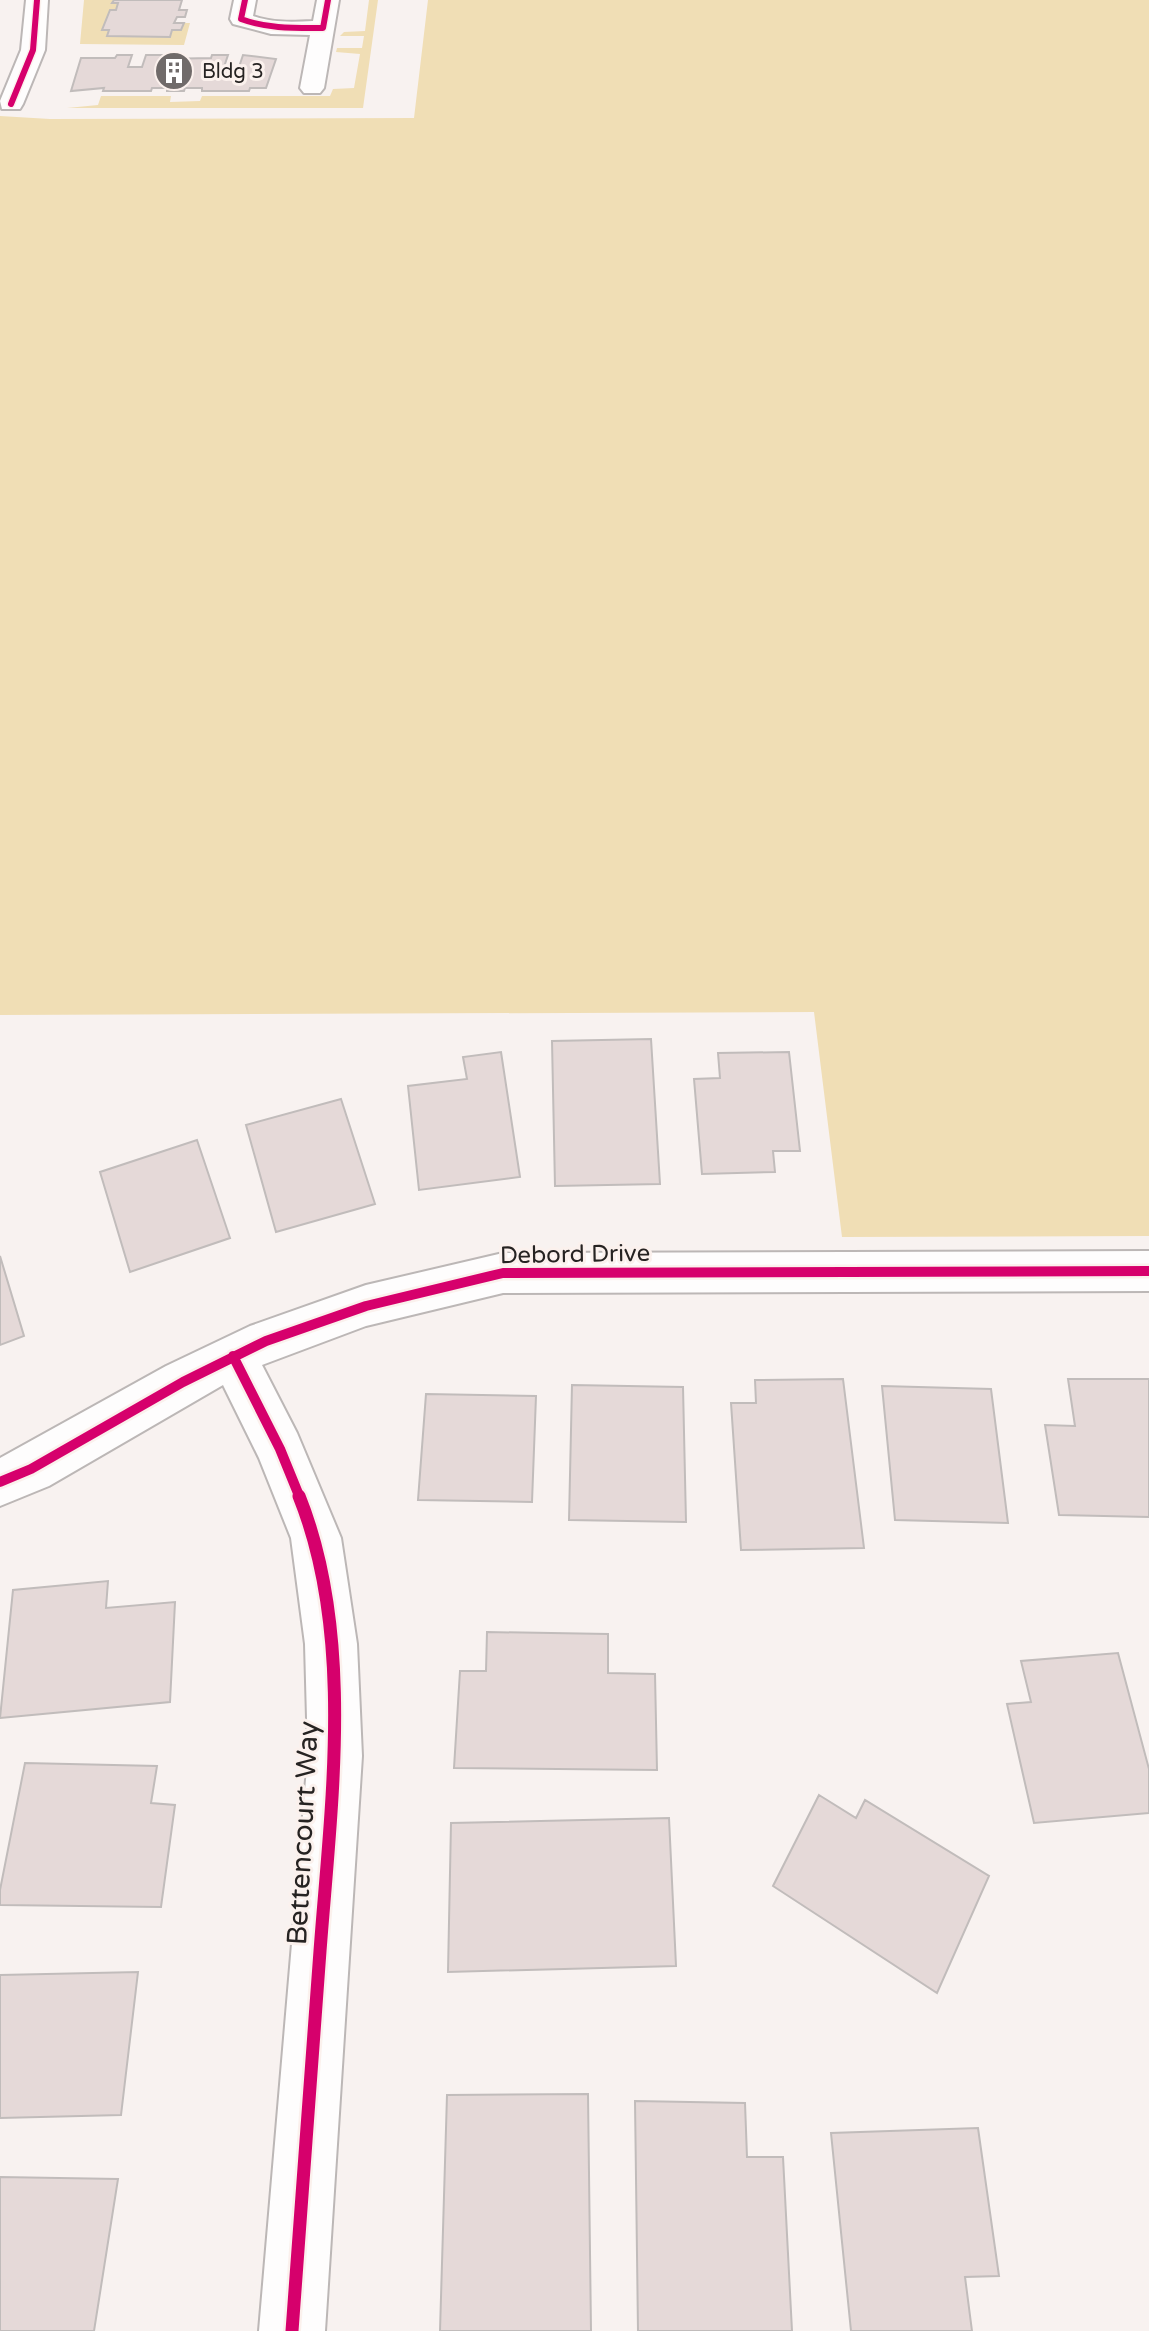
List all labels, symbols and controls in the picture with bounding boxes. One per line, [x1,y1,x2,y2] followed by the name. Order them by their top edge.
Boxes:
[153,50,195,92] building icon: Bldg 3
[202,60,264,84] place label: Bldg 3
[500,1239,650,1270] street label: Debord Drive
[280,1720,326,1946] street label: Bettencourt Way

